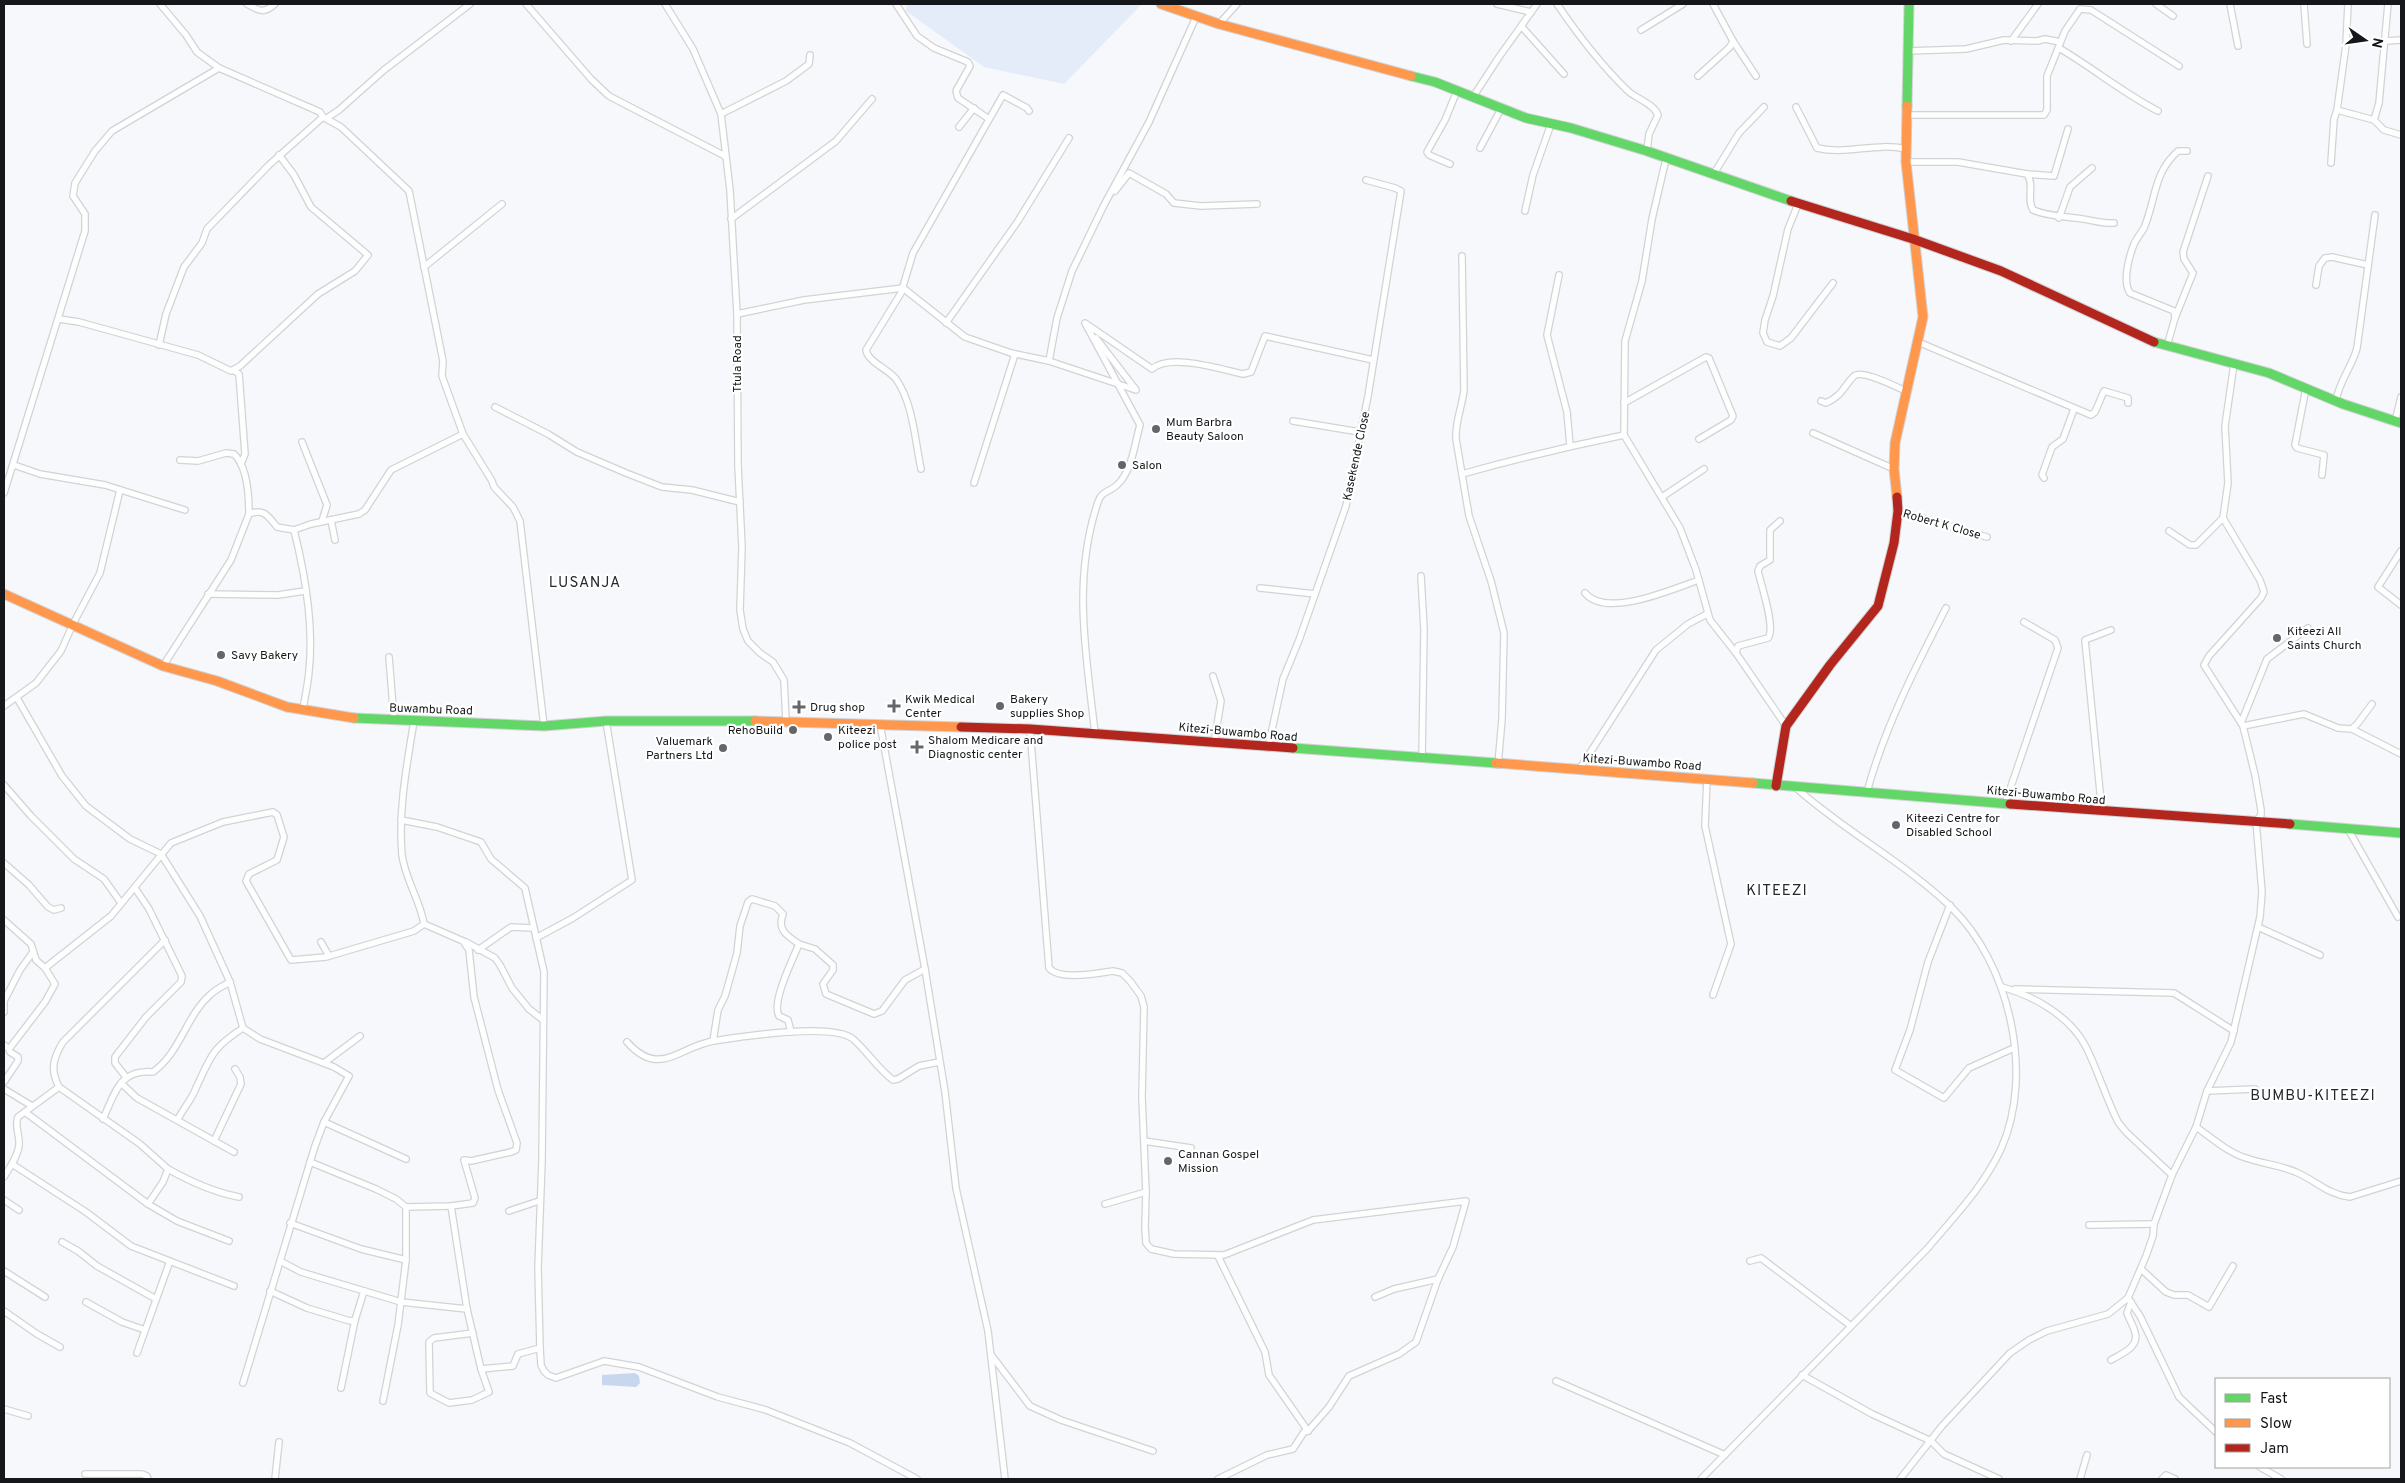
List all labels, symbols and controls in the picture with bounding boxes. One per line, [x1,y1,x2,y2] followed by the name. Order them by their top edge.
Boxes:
[2340,15,2390,65] north arrow
[2367,36,2386,49] text: N
[730,335,746,393] street label: Ttula Road
[1340,410,1374,502] street label: Kasekende Close
[1166,415,1244,445] place label: Mum Barbra Beauty Saloon
[1150,423,1162,435] marker: Mum Barbra Beauty Saloon
[1132,458,1162,474] place label: Salon
[1116,459,1128,471] marker: Salon
[1901,506,1983,544] street label: Robert K Close
[549,574,621,593] district label: LUSANJA
[2287,624,2362,654] place label: Kiteezi All Saints Church
[2271,632,2283,644] marker: Kiteezi All Saints Church
[231,648,298,664] place label: Savy Bakery
[215,649,227,661] marker: Savy Bakery
[905,692,975,722] place label: Kwik Medical Center
[1010,692,1085,722] place label: Bakery supplies Shop
[887,699,901,713] marker: Kwik Medical Center
[792,700,806,714] marker: Drug shop
[810,700,865,716] place label: Drug shop
[994,700,1006,712] marker: Bakery supplies Shop
[389,701,473,719] street label: Buwambu Road
[1178,720,1298,746] street label: Kitezi-Buwambo Road
[728,723,783,739] place label: RehoBuild
[838,723,897,753] place label: Kiteezi police post
[787,724,799,736] marker: RehoBuild
[822,731,834,743] marker: Kiteezi police post
[928,733,1043,763] place label: Shalom Medicare and Diagnostic center
[646,734,713,764] place label: Valuemark Partners Ltd
[910,740,924,754] marker: Shalom Medicare and Diagnostic center
[717,742,729,754] marker: Valuemark Partners Ltd
[1582,751,1702,775] street label: Kitezi-Buwambo Road
[1986,783,2106,809] street label: Kitezi-Buwambo Road
[1906,811,2000,841] place label: Kiteezi Centre for Disabled School
[1890,819,1902,831] marker: Kiteezi Centre for Disabled School
[1746,882,1808,901] district label: KITEEZI
[2250,1087,2376,1106] district label: BUMBU-KITEEZI
[1178,1147,1259,1177] place label: Cannan Gospel Mission
[1162,1155,1174,1167] marker: Cannan Gospel Mission
[2215,1378,2390,1468] legend
[2260,1390,2288,1409] text: Fast
[2260,1415,2292,1434] text: Slow
[2260,1440,2289,1459] text: Jam

